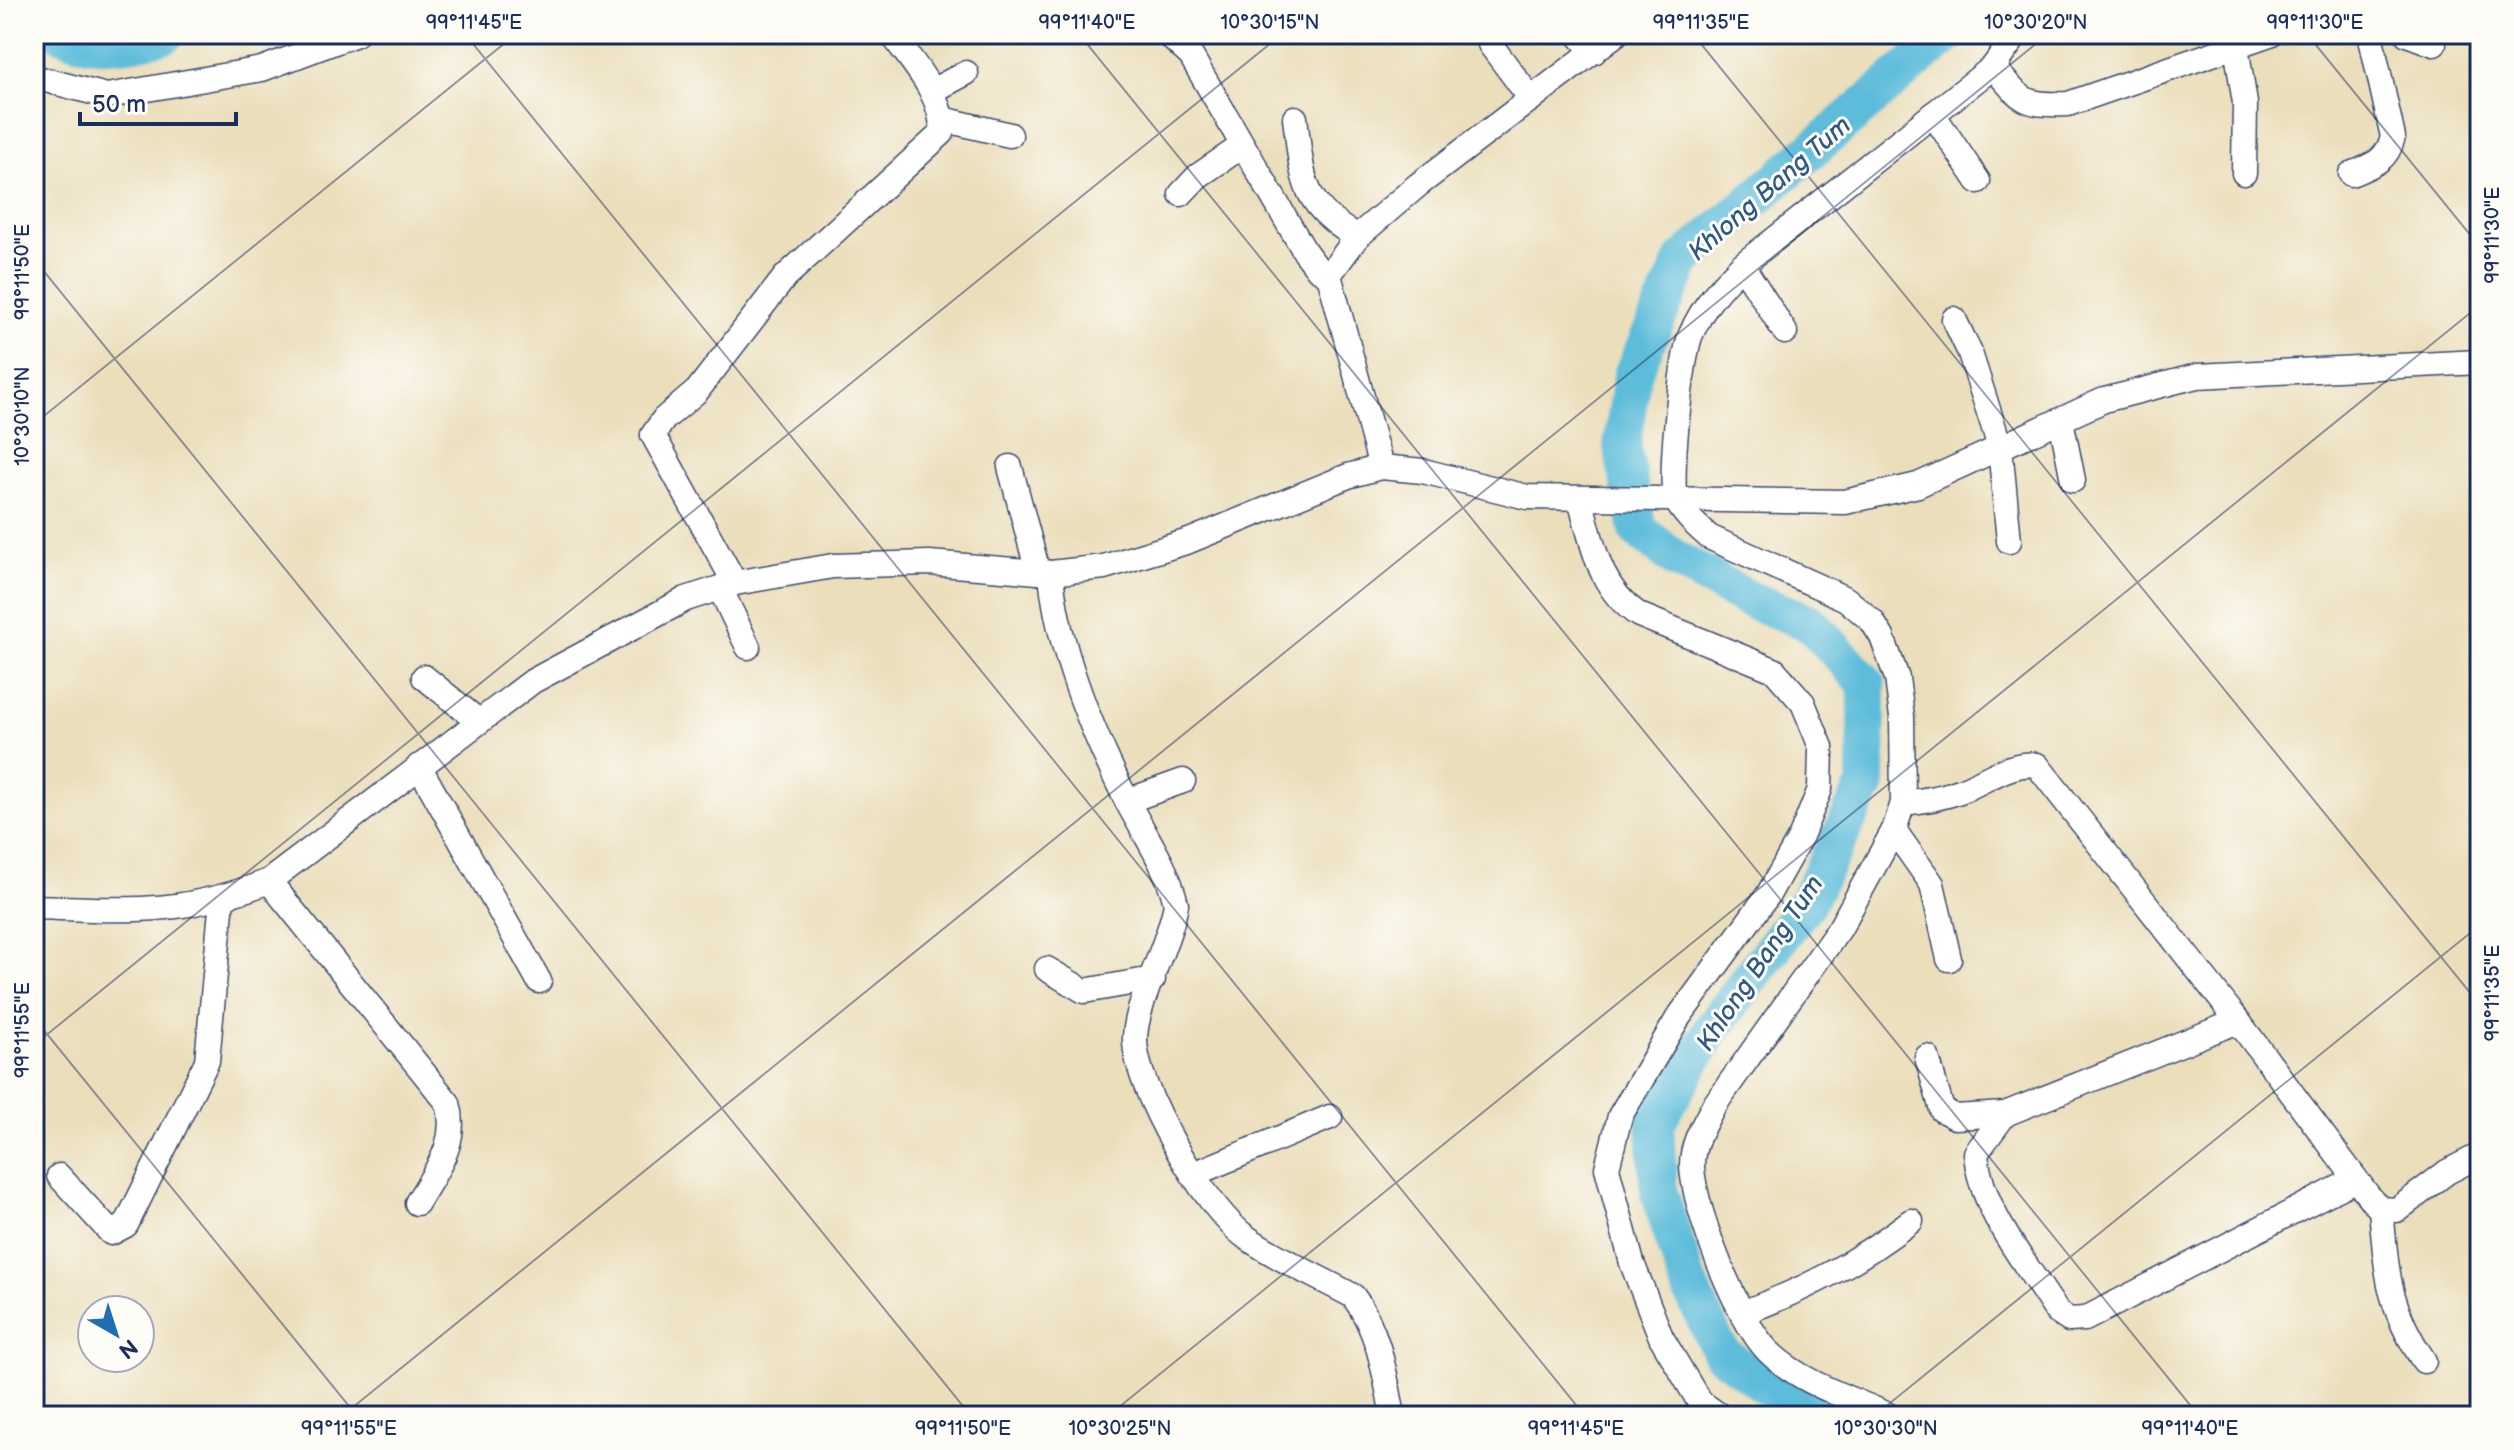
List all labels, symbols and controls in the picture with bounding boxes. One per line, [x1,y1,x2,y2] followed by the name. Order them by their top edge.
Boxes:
[426,11,522,35] text: 99°11'45"E
[1039,11,1135,35] text: 99°11'40"E
[1221,11,1319,35] text: 10°30'15"N
[1653,11,1749,35] text: 99°11'35"E
[1984,11,2088,35] text: 10°30'20"N
[2267,11,2364,35] text: 99°11'30"E
[80,76,236,126] scale bar
[92,90,146,119] text: 50 m
[1682,110,1858,268] water label: Khlong Bang Tum
[2481,187,2505,284] text: 99°11'30"E
[11,224,35,320] text: 99°11'50"E
[11,366,35,466] text: 10°30'10"N
[1690,870,1830,1057] water label: Khlong Bang Tum
[2481,945,2505,1041] text: 99°11'35"E
[11,982,35,1078] text: 99°11'55"E
[76,1294,156,1374] north arrow
[113,1333,143,1364] text: N
[301,1417,397,1441] text: 99°11'55"E
[915,1417,1011,1441] text: 99°11'50"E
[1068,1417,1172,1441] text: 10°30'25"N
[1528,1417,1624,1441] text: 99°11'45"E
[1834,1417,1938,1441] text: 10°30'30"N
[2142,1417,2238,1441] text: 99°11'40"E

